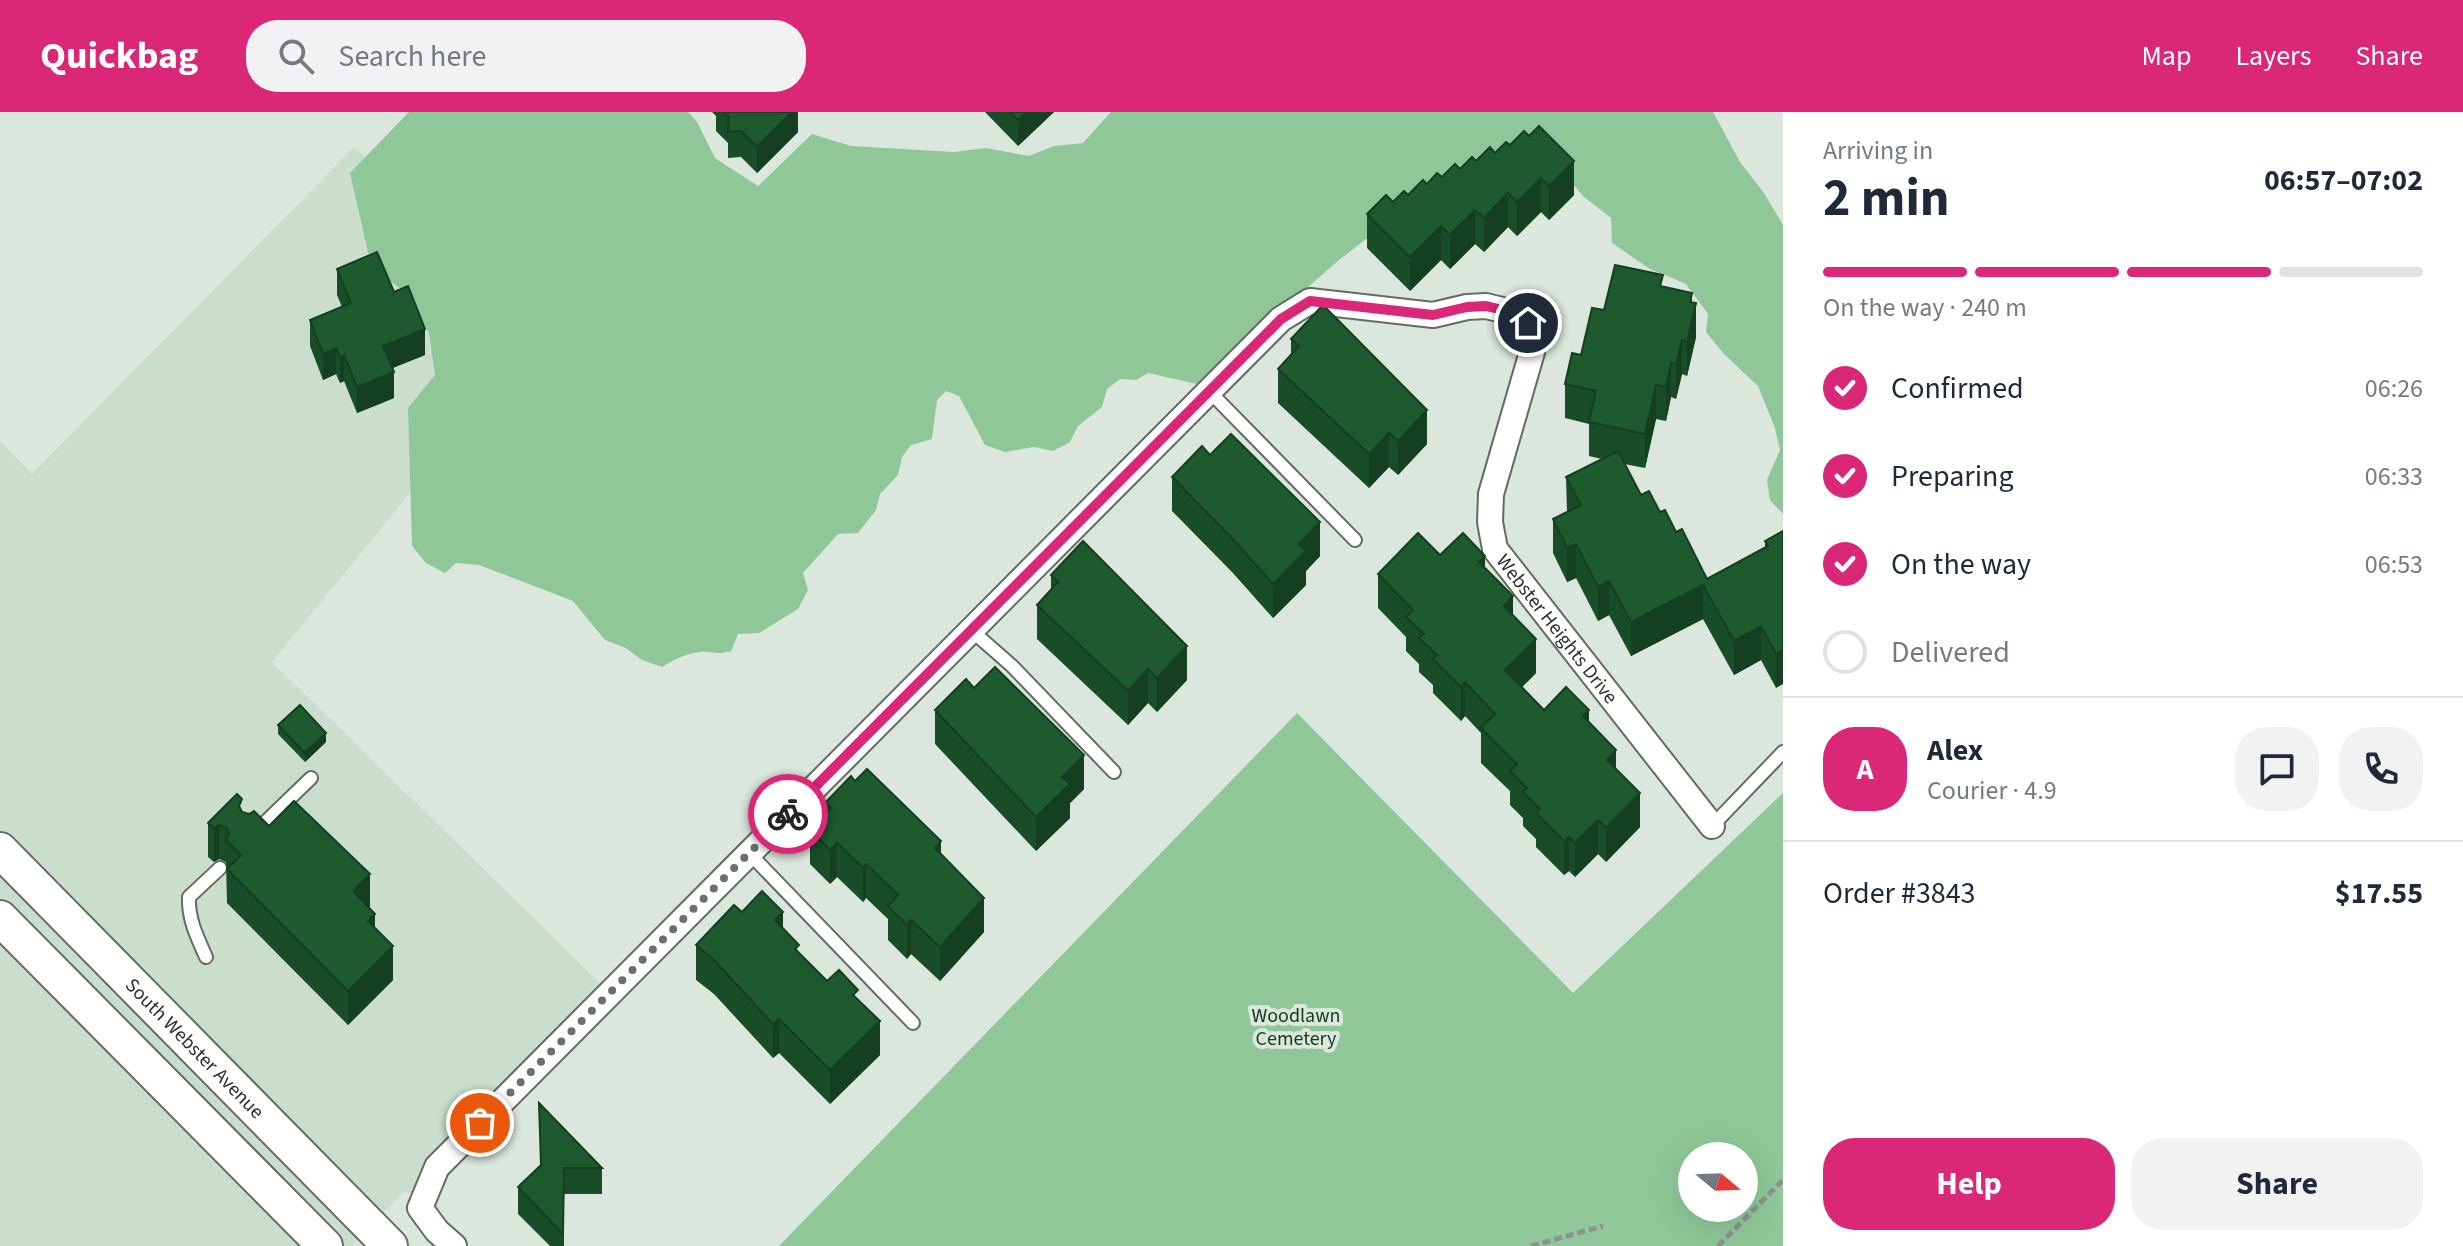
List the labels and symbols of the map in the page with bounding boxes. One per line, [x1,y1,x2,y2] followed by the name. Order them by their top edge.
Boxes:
[1494,289,1562,357] pin
[1489,549,1624,710] street label: Webster Heights Drive
[748,774,828,854] courier
[118,972,270,1126] street label: South Webster Avenue
[1252,1002,1341,1053] park label: Woodlawn Cemetery
[446,1089,514,1157] pin
[1678,1142,1758,1222] north arrow

